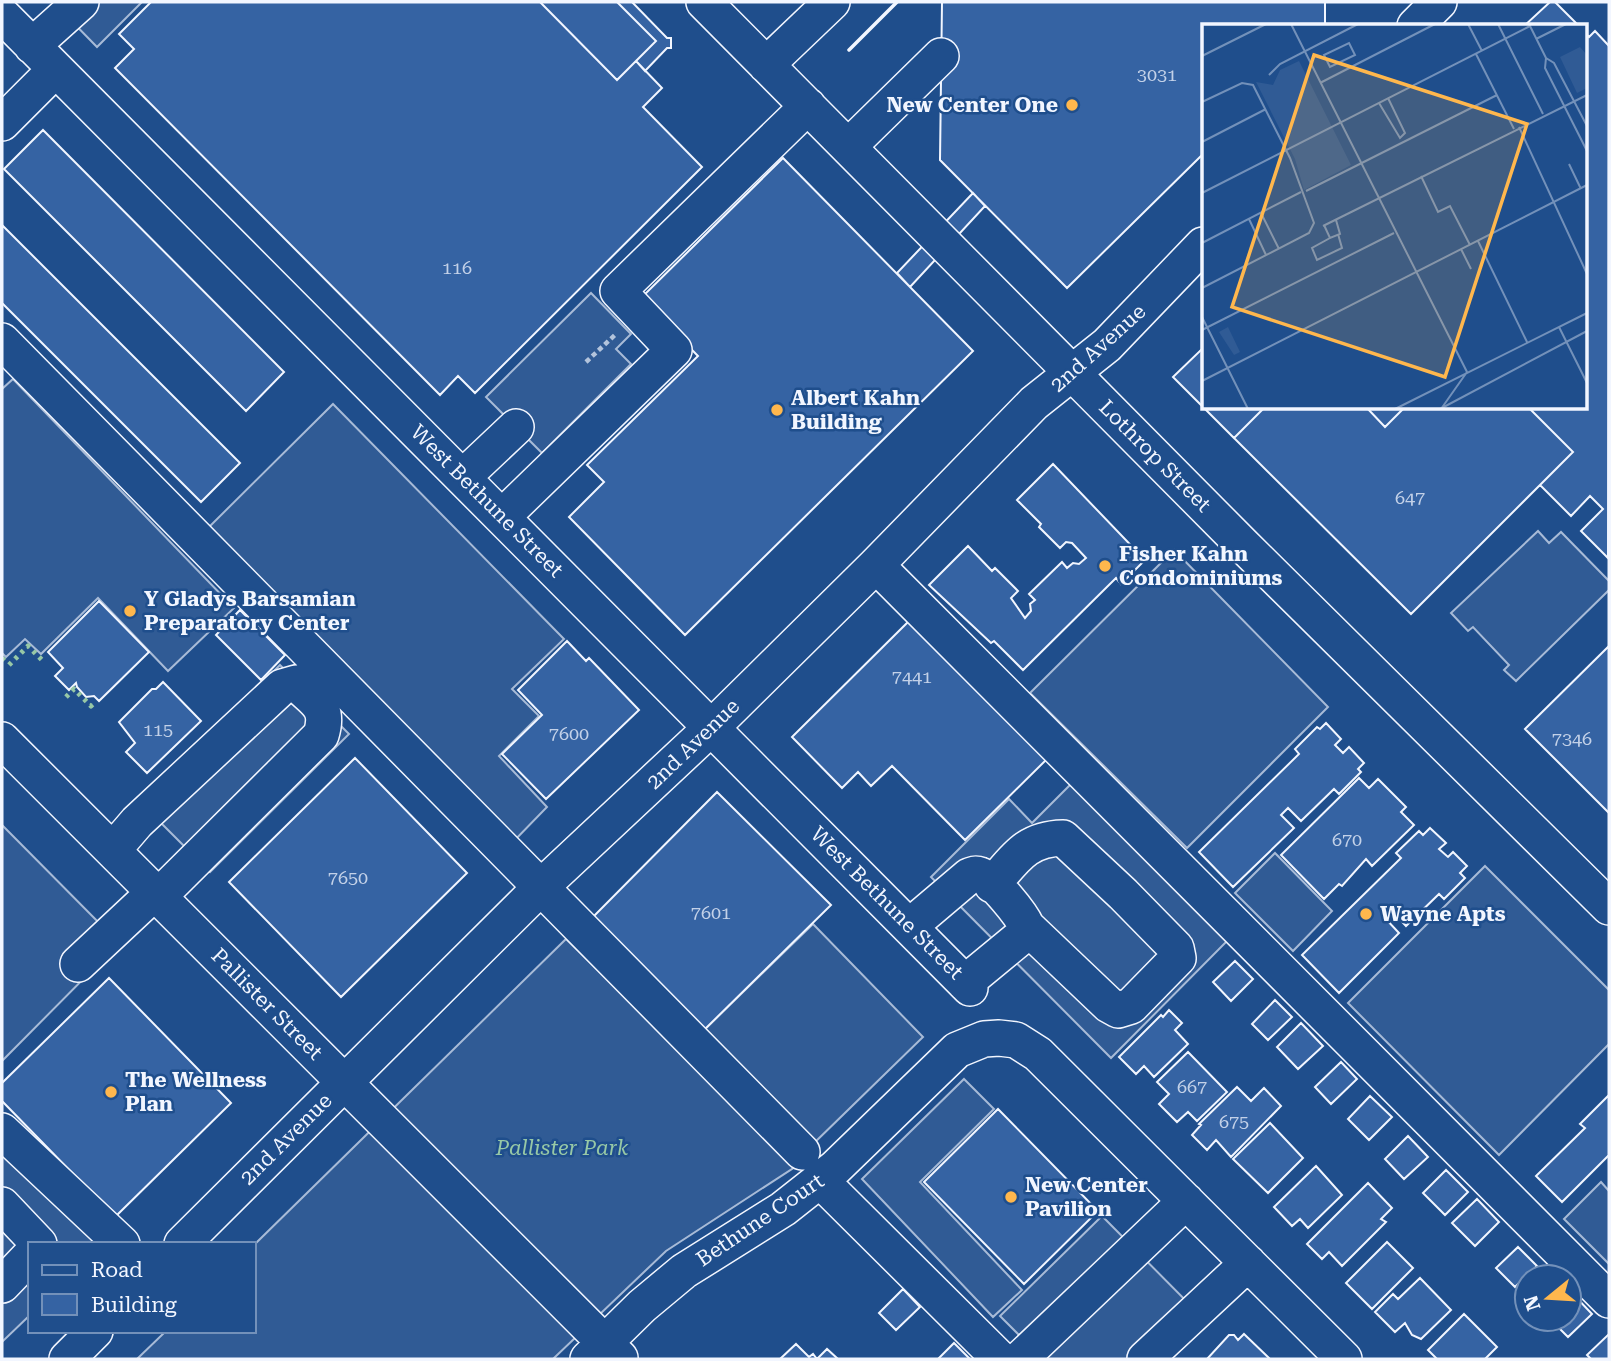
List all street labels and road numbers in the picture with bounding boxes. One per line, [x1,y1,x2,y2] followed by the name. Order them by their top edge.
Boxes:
[1046,299,1150,397] street label: 2nd Avenue
[1094,395,1216,517] street label: Lothrop Street
[406,420,568,582] street label: West Bethune Street
[642,694,744,794] street label: 2nd Avenue
[806,822,968,984] street label: West Bethune Street
[206,943,328,1065] street label: Pallister Street
[235,1088,337,1190] street label: 2nd Avenue
[692,1168,828,1271] street label: Bethune Court

